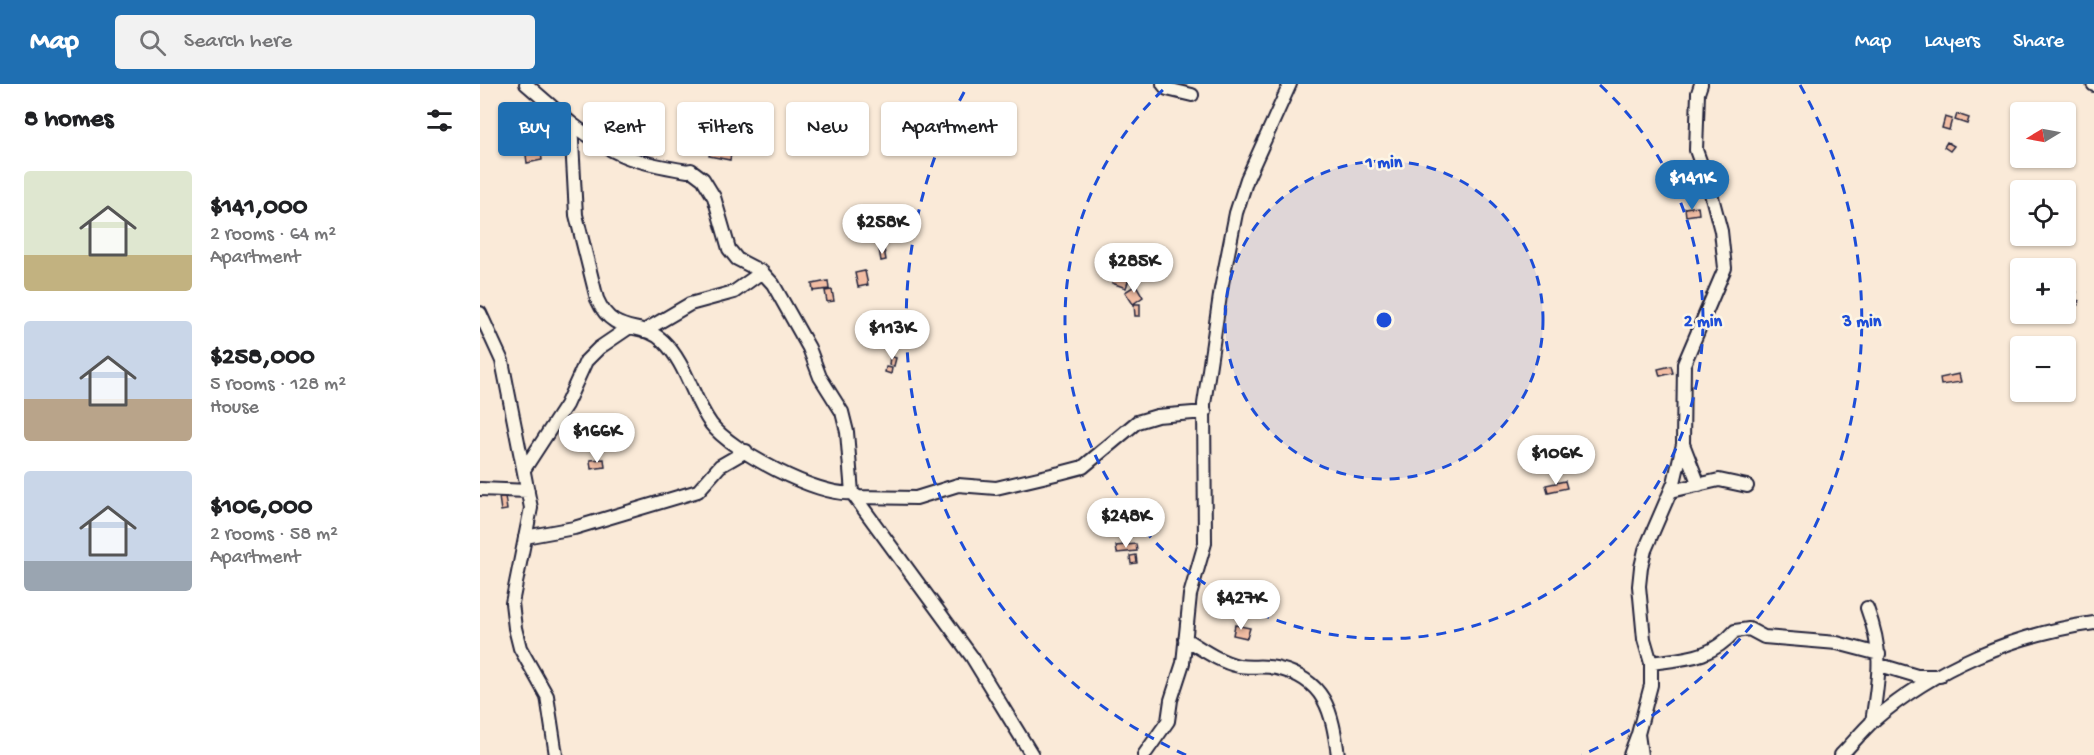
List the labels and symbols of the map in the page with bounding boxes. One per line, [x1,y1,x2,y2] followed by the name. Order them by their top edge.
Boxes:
[2010,102,2076,168] north arrow
[1365,153,1403,174] text: 1 min
[1650,160,1734,211] pin: $141K
[840,204,924,255] pin: $258K
[1092,243,1176,294] pin: $285K
[850,310,934,361] pin: $113K
[1374,310,1394,330] centre of rings
[1684,312,1723,333] text: 2 min
[1842,312,1882,333] text: 3 min
[555,413,639,464] pin: $166K
[1514,435,1598,486] pin: $106K
[1084,498,1168,549] pin: $248K
[1199,580,1283,631] pin: $427K

